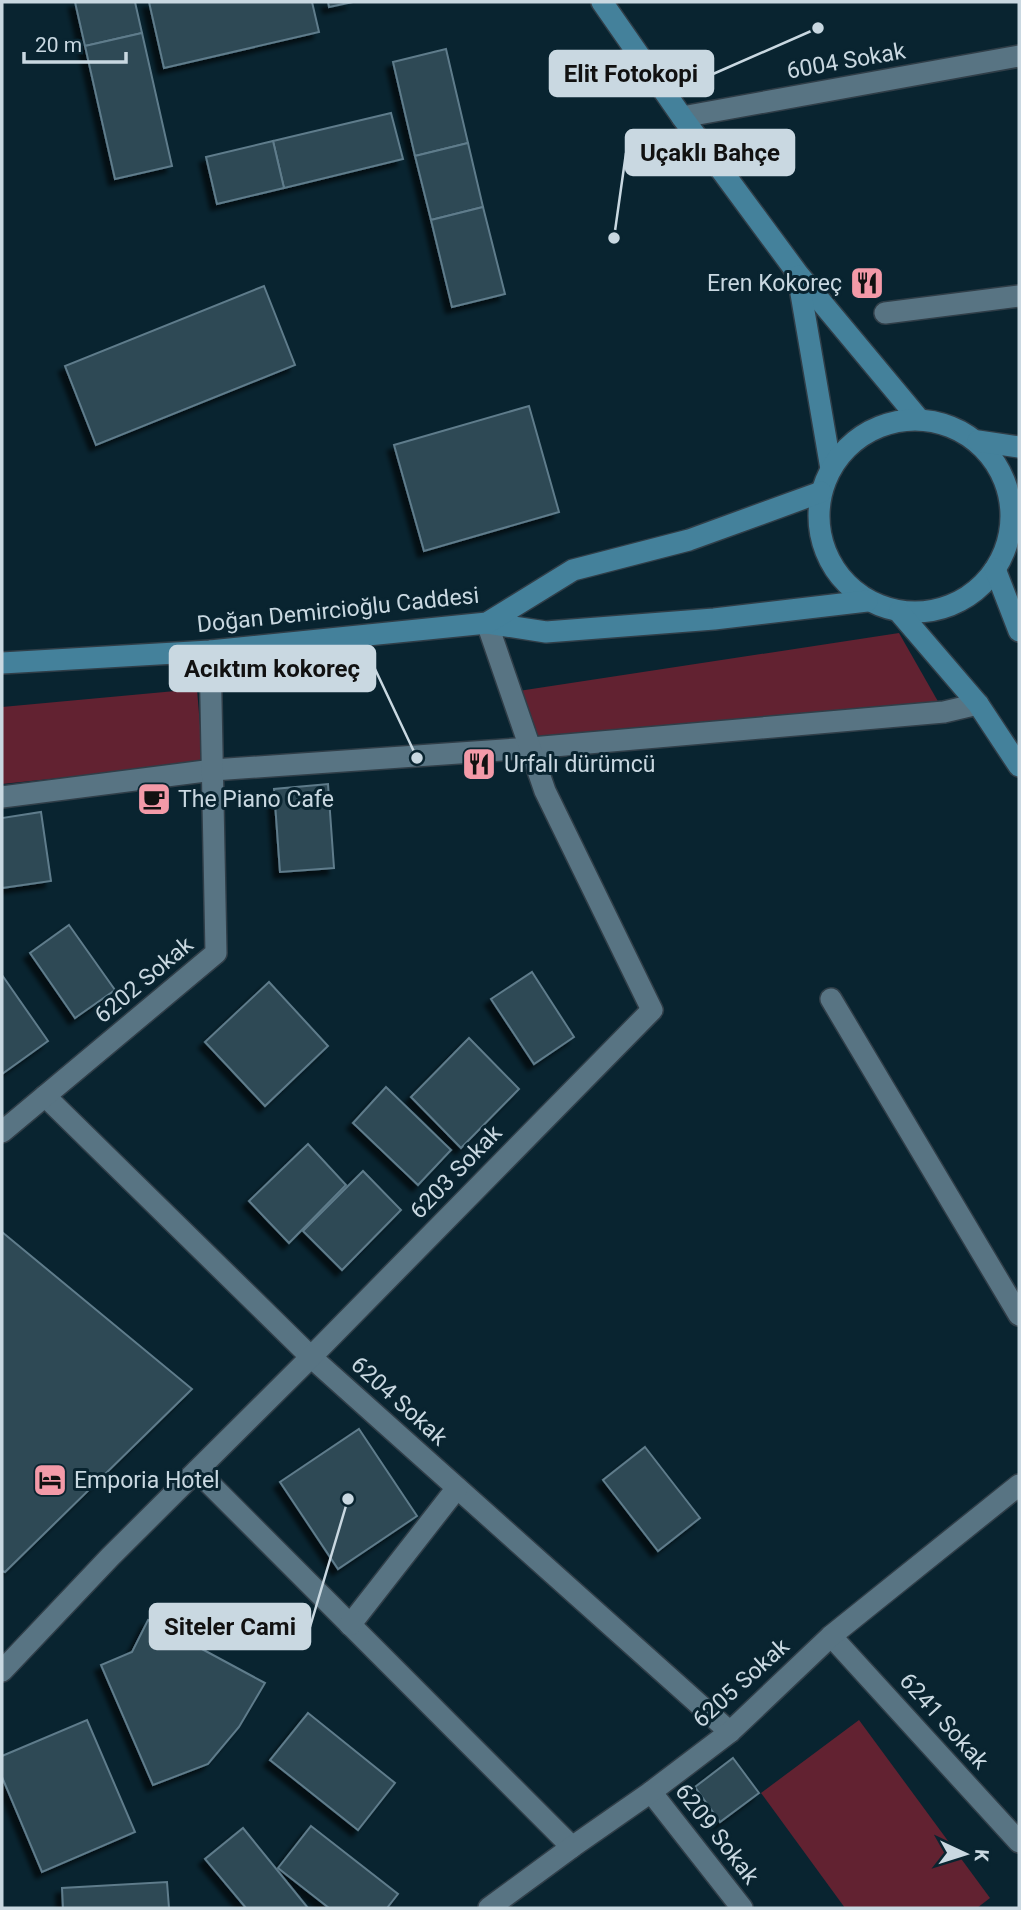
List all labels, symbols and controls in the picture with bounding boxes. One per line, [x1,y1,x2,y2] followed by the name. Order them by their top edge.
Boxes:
[24,21,126,65] scale bar
[35,33,82,57] text: 20 m
[785,37,908,85] street label: 6004 Sokak
[550,51,713,96] callout: Elit Fotokopi
[564,60,698,88] text: Elit Fotokopi
[626,130,794,175] callout: Uçaklı Bahçe
[640,139,780,167] text: Uçaklı Bahçe
[848,264,886,302] restaurant icon: Eren Kokoreç
[707,270,842,297] place label: Eren Kokoreç
[196,582,480,638] street label: Doğan Demircioğlu Caddesi
[170,646,375,691] callout: Acıktım kokoreç
[184,655,360,683] text: Acıktım kokoreç
[460,745,498,783] restaurant icon: Urfalı dürümcü
[504,751,655,778] place label: Urfalı dürümcü
[135,780,173,818] cafe icon: The Piano Cafe
[178,786,334,813] place label: The Piano Cafe
[89,931,199,1029] street label: 6202 Sokak
[405,1119,508,1225] street label: 6203 Sokak
[345,1351,453,1451] street label: 6204 Sokak
[31,1461,69,1499] hotel icon: Emporia Hotel
[74,1467,220,1494] place label: Emporia Hotel
[150,1604,310,1649] callout: Siteler Cami
[164,1613,296,1641] text: Siteler Cami
[687,1633,795,1733] street label: 6205 Sokak
[894,1667,994,1775] street label: 6241 Sokak
[669,1778,765,1890] street label: 6209 Sokak
[930,1819,1000,1889] north arrow
[970,1848,993,1863] text: K

